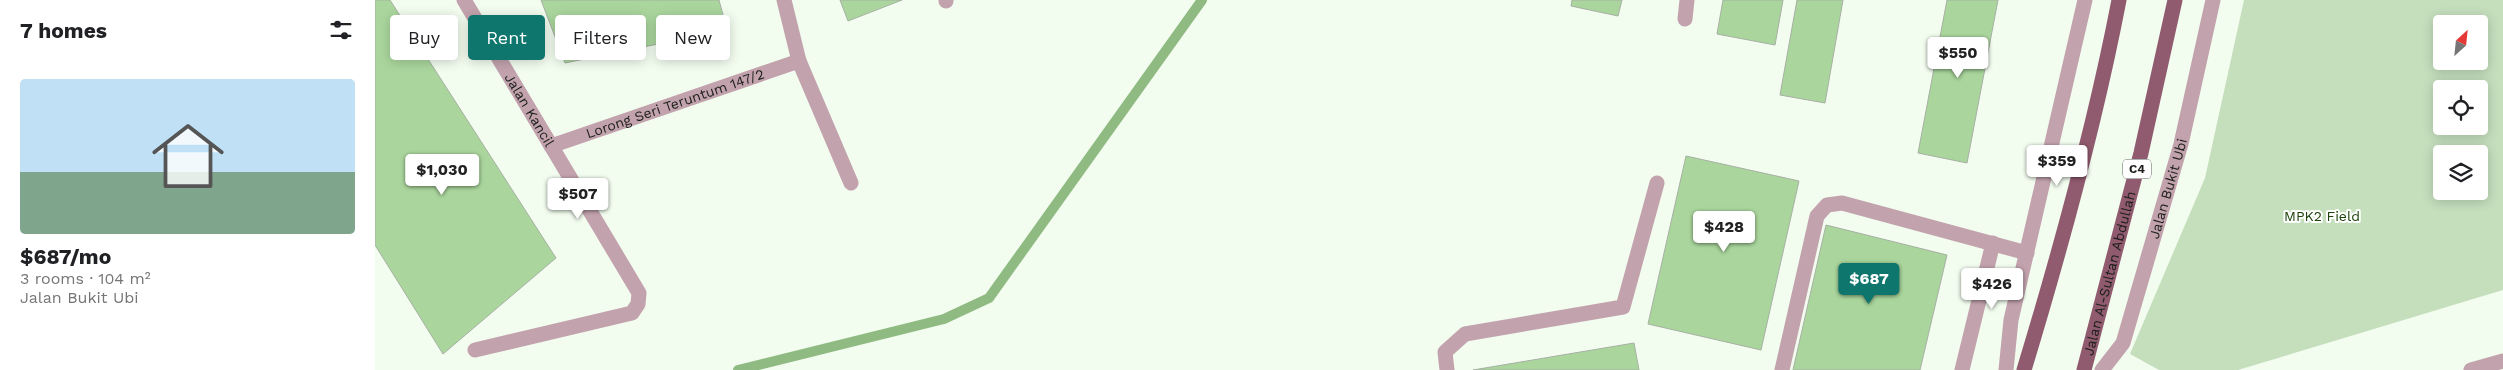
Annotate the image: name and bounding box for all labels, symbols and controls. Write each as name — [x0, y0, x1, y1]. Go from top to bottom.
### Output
chip: Buy — [390, 15, 458, 60]
chip: Rent — [468, 15, 545, 60]
chip: Filters — [555, 15, 646, 60]
chip: New — [656, 15, 730, 60]
north arrow — [2433, 15, 2487, 70]
map controls — [2433, 15, 2488, 200]
icon: filters — [327, 16, 355, 44]
text: 7 homes — [20, 18, 107, 43]
pin: $550 — [1928, 36, 1988, 79]
text: $550 — [1938, 43, 1978, 62]
street label: Lorong Seri Teruntum 147/2 — [584, 66, 766, 141]
street label: Jalan Kancil — [502, 70, 558, 150]
button: locate — [2433, 80, 2488, 135]
icon: home — [143, 111, 233, 201]
street label: Jalan Bukit Ubi — [2146, 137, 2190, 241]
pin: $359 — [2027, 144, 2087, 187]
button: layers — [2433, 145, 2488, 200]
text: $359 — [2038, 151, 2076, 170]
pin: $1,030 — [401, 154, 483, 196]
text: $1,030 — [416, 160, 468, 179]
road number: C4 — [2123, 160, 2151, 178]
pin: $507 — [548, 178, 608, 220]
text: $507 — [558, 184, 598, 203]
street label: Jalan Al-Sultan Abdullah — [2080, 189, 2139, 357]
park label: MPK2 Field — [2284, 208, 2360, 224]
pin: $428 — [1694, 210, 1754, 253]
text: $428 — [1704, 217, 1744, 236]
text: $687/mo — [20, 244, 111, 269]
pin: $687 — [1839, 262, 1899, 305]
pin: $426 — [1962, 268, 2022, 310]
text: 3 rooms · 104 m² — [20, 269, 151, 288]
text: $687 — [1849, 269, 1889, 288]
text: $426 — [1972, 274, 2012, 293]
text: Jalan Bukit Ubi — [20, 288, 138, 307]

